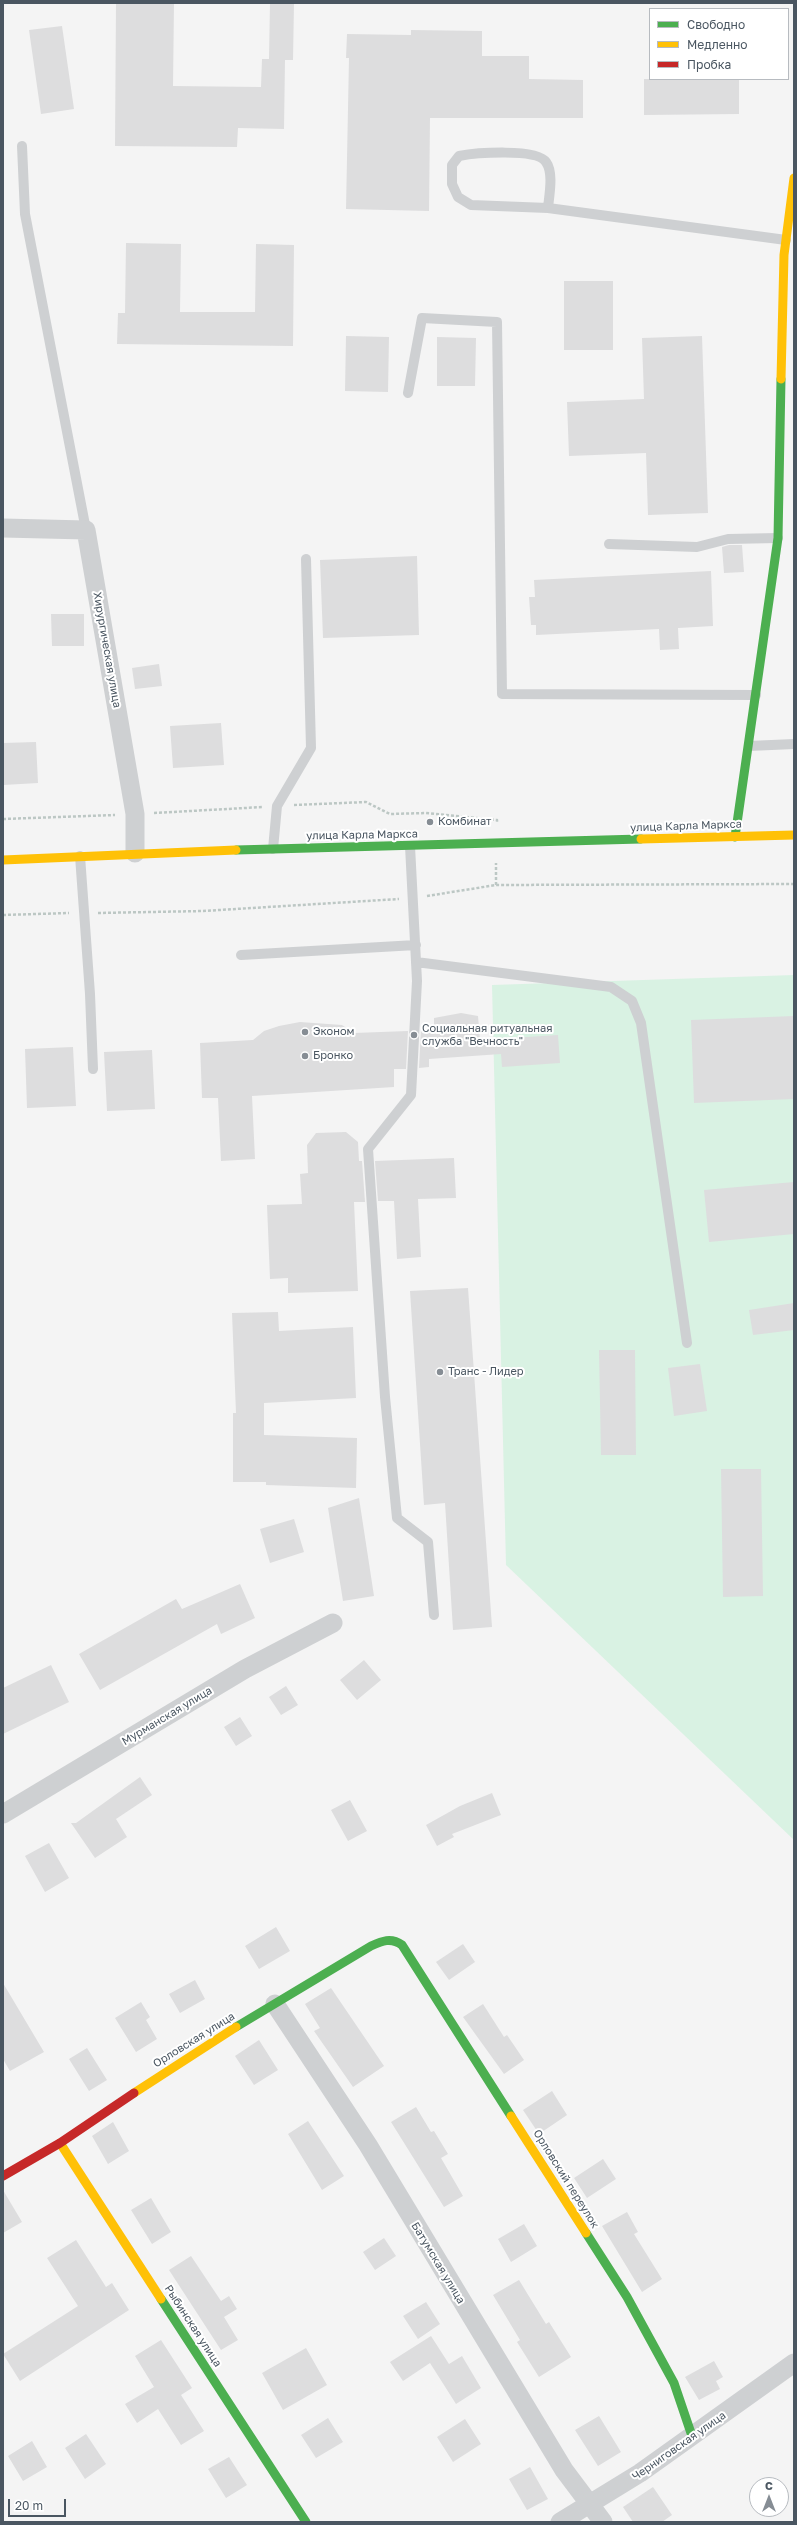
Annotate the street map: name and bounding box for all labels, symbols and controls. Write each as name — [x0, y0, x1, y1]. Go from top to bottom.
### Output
legend — [649, 8, 789, 80]
text: Свободно — [687, 17, 745, 32]
text: Медленно — [687, 37, 747, 52]
text: Пробка — [687, 57, 731, 72]
street label: Хирургическая улица — [90, 591, 124, 709]
place label: Комбинат — [438, 815, 491, 829]
marker: Комбинат — [425, 817, 435, 827]
street label: улица Карла Маркса — [630, 817, 742, 835]
street label: улица Карла Маркса — [306, 827, 418, 843]
place label: Социальная ритуальная служба "Вечность" — [422, 1022, 553, 1048]
place label: Эконом — [313, 1025, 354, 1039]
marker: Эконом — [300, 1027, 310, 1037]
marker: Социальная ритуальная служба "Вечность" — [409, 1030, 419, 1040]
place label: Бронко — [313, 1049, 353, 1063]
marker: Бронко — [300, 1051, 310, 1061]
place label: Транс - Лидер — [448, 1365, 524, 1379]
marker: Транс - Лидер — [435, 1367, 445, 1377]
street label: Мурманская улица — [119, 1684, 215, 1748]
street label: Орловская улица — [151, 2010, 237, 2070]
street label: Орловский переулок — [530, 2127, 602, 2231]
street label: Батумская улица — [408, 2220, 468, 2306]
street label: Рыбинская улица — [162, 2283, 224, 2369]
street label: Черниговская улица — [630, 2409, 728, 2483]
north arrow — [749, 2477, 789, 2517]
text: С — [765, 2479, 773, 2492]
scale bar — [10, 2491, 68, 2517]
text: 20 m — [15, 2498, 43, 2513]

